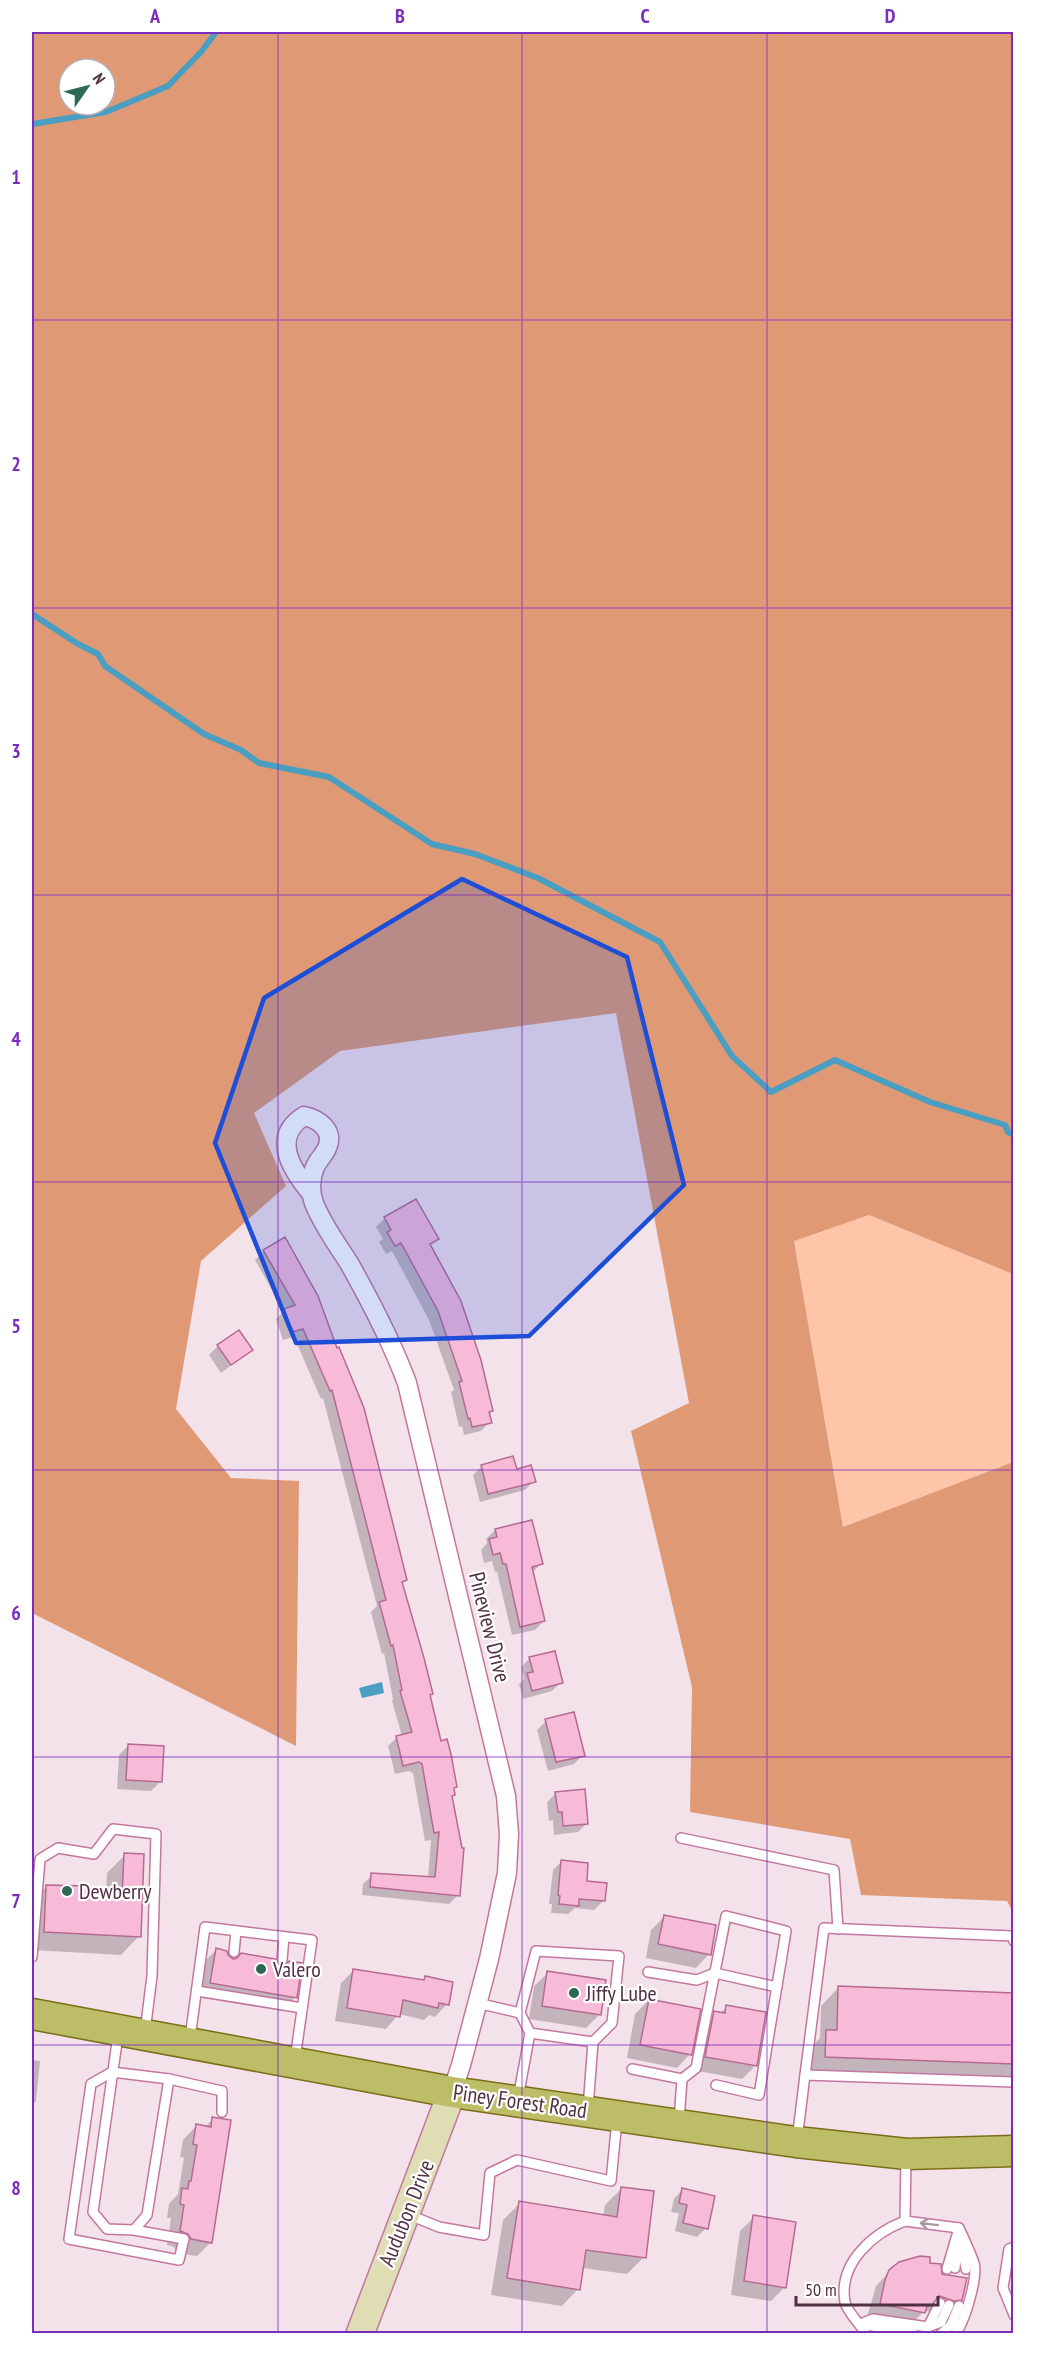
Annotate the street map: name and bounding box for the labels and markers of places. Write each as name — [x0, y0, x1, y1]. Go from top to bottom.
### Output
place label: Dewberry — [79, 1877, 152, 1905]
marker: Dewberry — [60, 1884, 74, 1898]
place label: Valero — [272, 1955, 321, 1983]
marker: Valero — [254, 1962, 268, 1976]
place label: Jiffy Lube — [585, 1979, 657, 2007]
marker: Jiffy Lube — [567, 1986, 581, 2000]

